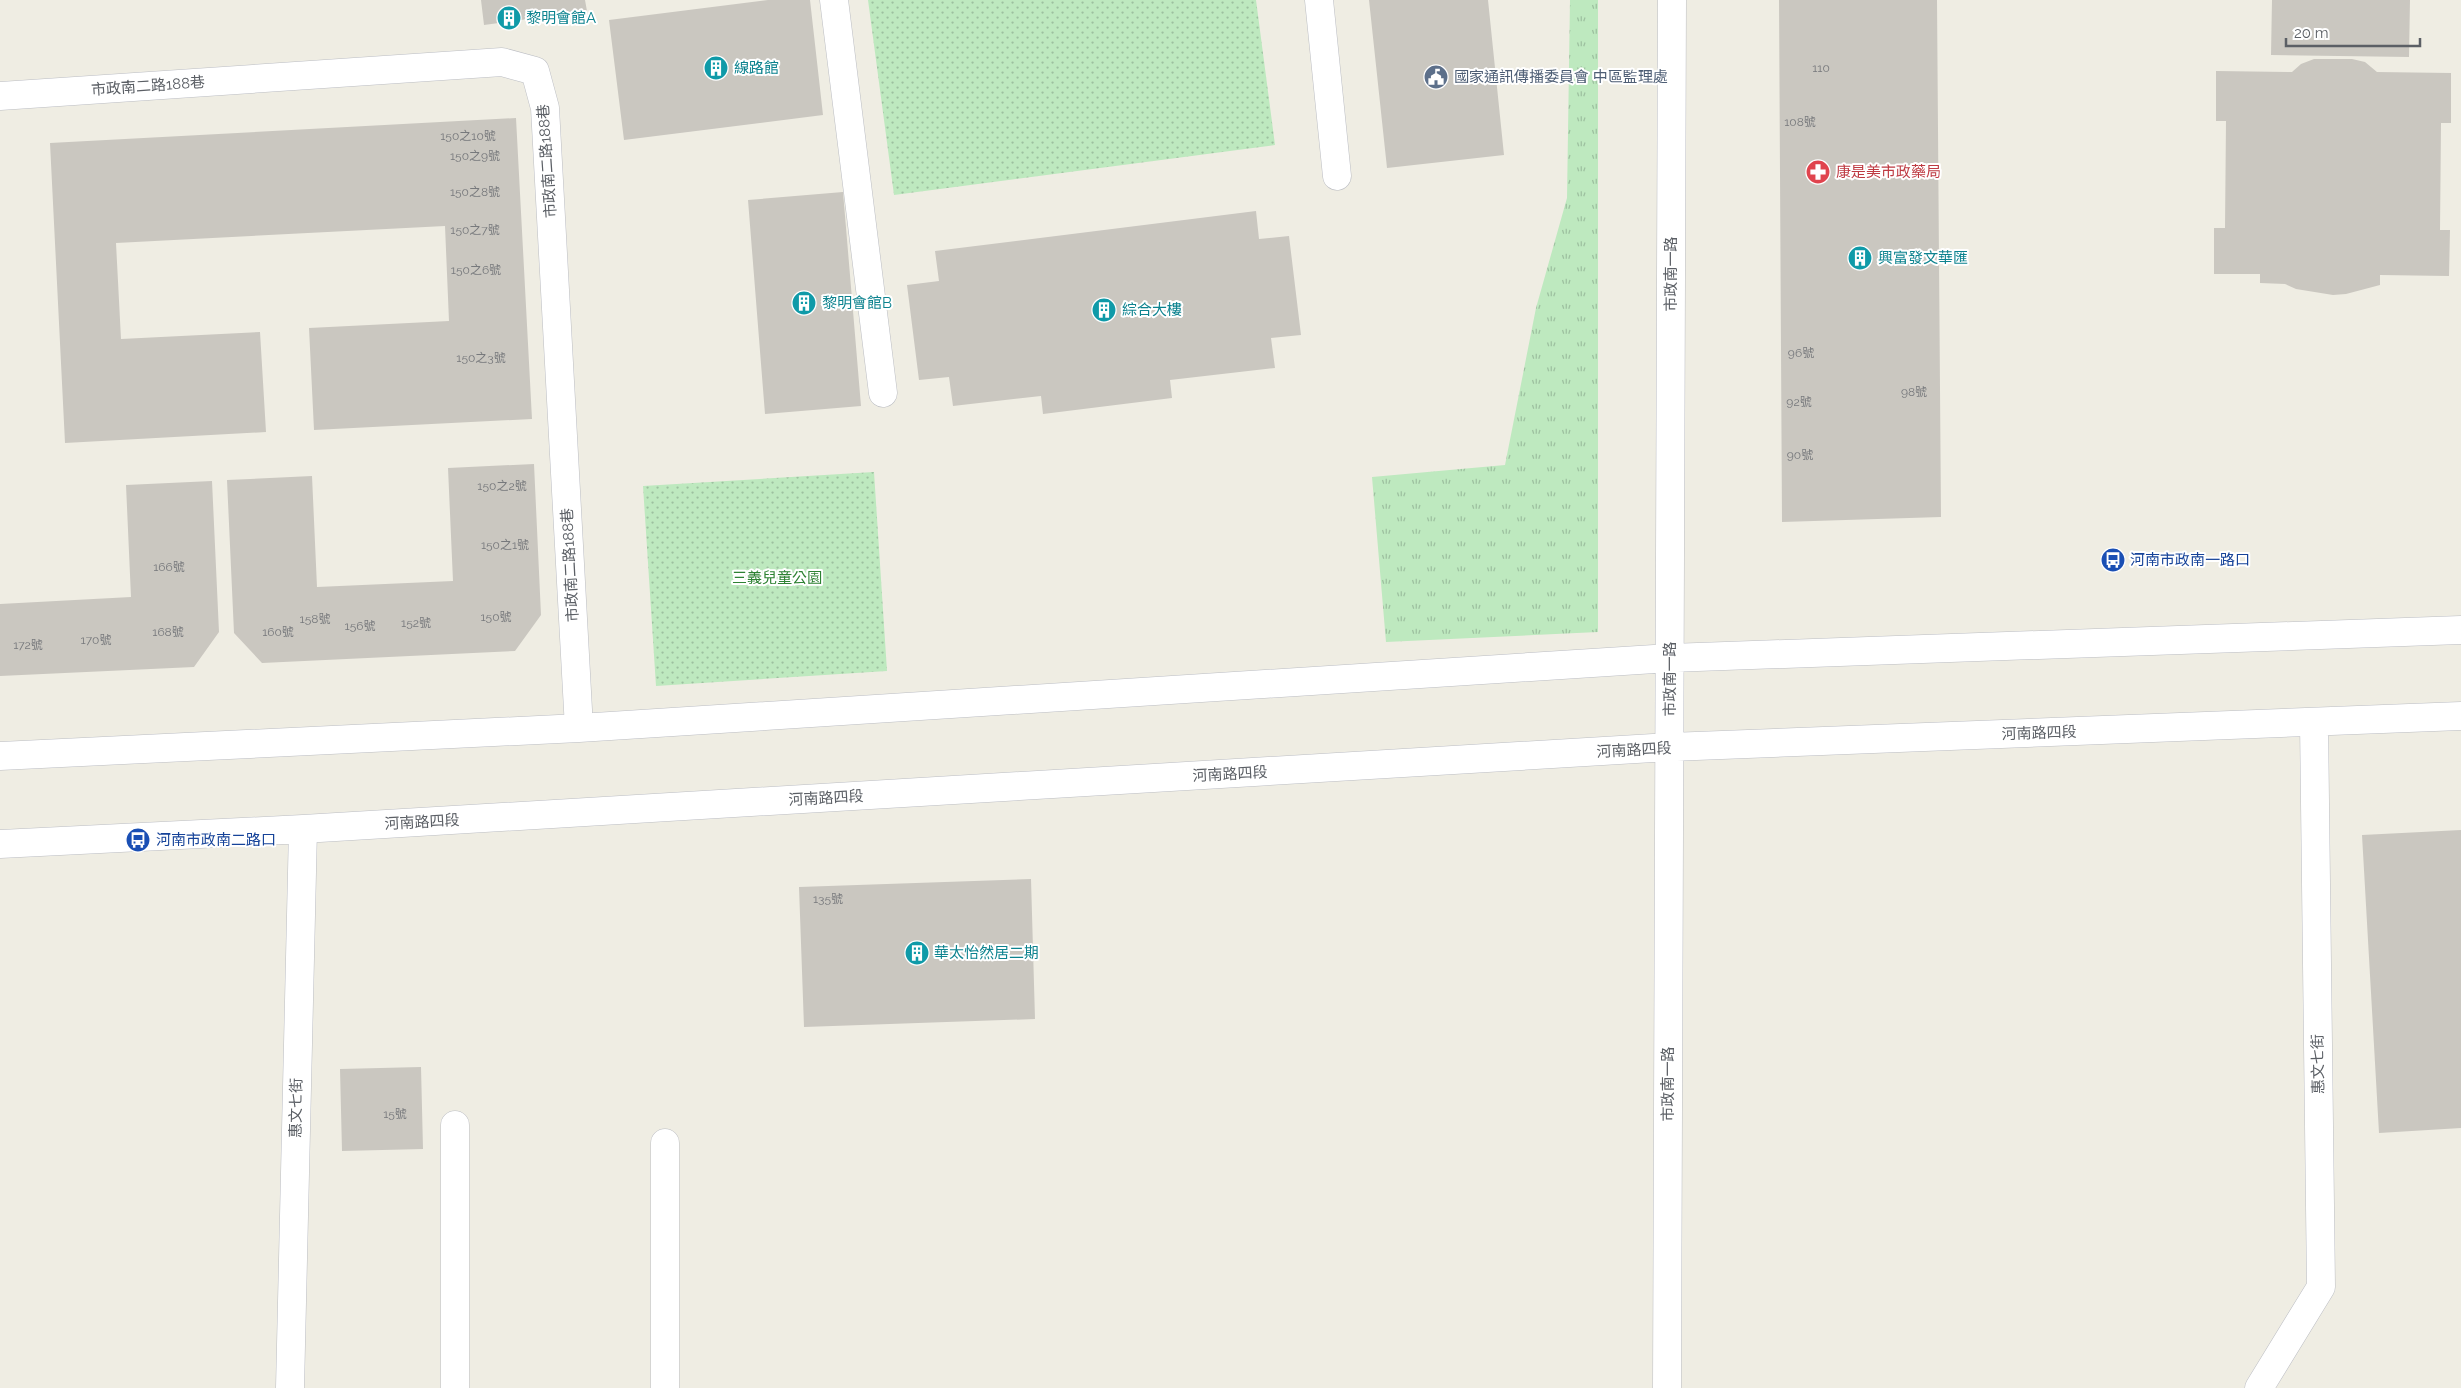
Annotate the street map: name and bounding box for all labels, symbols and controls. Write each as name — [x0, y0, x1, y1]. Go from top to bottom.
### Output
building icon: 黎明會館A — [496, 5, 522, 31]
place label: 黎明會館A — [526, 9, 596, 27]
scale bar — [2286, 15, 2420, 47]
text: 20 m — [2294, 24, 2329, 42]
building icon: 線路館 — [703, 55, 729, 81]
place label: 線路館 — [734, 59, 779, 77]
house number: 110 — [1812, 61, 1830, 75]
public building icon: 國家通訊傳播委員會 中區監理處 — [1423, 64, 1449, 90]
place label: 國家通訊傳播委員會 中區監理處 — [1454, 68, 1668, 86]
street label: 市政南二路188巷 — [90, 73, 206, 99]
street label: 市政南二路188巷 — [534, 103, 560, 219]
house number: 108號 — [1784, 115, 1816, 129]
house number: 150之10號 — [440, 129, 496, 143]
house number: 150之9號 — [450, 149, 500, 163]
pharmacy icon: 康是美市政藥局 — [1805, 159, 1831, 185]
place label: 康是美市政藥局 — [1836, 163, 1941, 181]
house number: 150之8號 — [450, 185, 500, 199]
house number: 150之7號 — [450, 223, 500, 237]
street label: 市政南一路 — [1662, 236, 1680, 312]
building icon: 興富發文華匯 — [1847, 245, 1873, 271]
place label: 興富發文華匯 — [1878, 249, 1968, 267]
house number: 150之6號 — [451, 263, 501, 277]
building icon: 黎明會館B — [791, 290, 817, 316]
place label: 黎明會館B — [822, 294, 892, 312]
building icon: 綜合大樓 — [1091, 297, 1117, 323]
place label: 綜合大樓 — [1122, 301, 1182, 319]
house number: 96號 — [1788, 346, 1814, 360]
house number: 150之3號 — [456, 351, 506, 365]
house number: 98號 — [1901, 385, 1927, 399]
house number: 92號 — [1786, 395, 1812, 409]
house number: 90號 — [1787, 448, 1813, 462]
house number: 150之2號 — [477, 479, 527, 493]
street label: 市政南二路188巷 — [558, 507, 582, 623]
house number: 150之1號 — [481, 538, 529, 552]
bus stop icon: 河南市政南一路口 — [2100, 547, 2126, 573]
place label: 河南市政南一路口 — [2130, 551, 2250, 569]
house number: 166號 — [153, 560, 185, 574]
park label: 三義兒童公園 — [732, 569, 822, 587]
house number: 150號 — [480, 610, 512, 624]
house number: 158號 — [300, 612, 330, 626]
house number: 152號 — [401, 616, 431, 630]
house number: 156號 — [345, 619, 375, 633]
house number: 168號 — [152, 625, 184, 639]
house number: 160號 — [262, 625, 294, 639]
house number: 170號 — [81, 633, 111, 647]
house number: 172號 — [13, 638, 43, 652]
street label: 市政南一路 — [1661, 641, 1679, 717]
street label: 河南路四段 — [2001, 723, 2077, 743]
street label: 河南路四段 — [1596, 739, 1672, 761]
street label: 河南路四段 — [1192, 763, 1268, 785]
street label: 河南路四段 — [788, 787, 864, 809]
street label: 河南路四段 — [384, 811, 460, 833]
bus stop icon: 河南市政南二路口 — [125, 827, 151, 853]
place label: 河南市政南二路口 — [156, 831, 276, 849]
house number: 135號 — [813, 892, 843, 906]
building icon: 華太怡然居二期 — [904, 940, 930, 966]
place label: 華太怡然居二期 — [934, 944, 1039, 962]
street label: 惠文七街 — [2308, 1034, 2328, 1094]
street label: 市政南一路 — [1659, 1046, 1677, 1122]
street label: 惠文七街 — [286, 1078, 306, 1138]
house number: 15號 — [383, 1107, 407, 1121]

